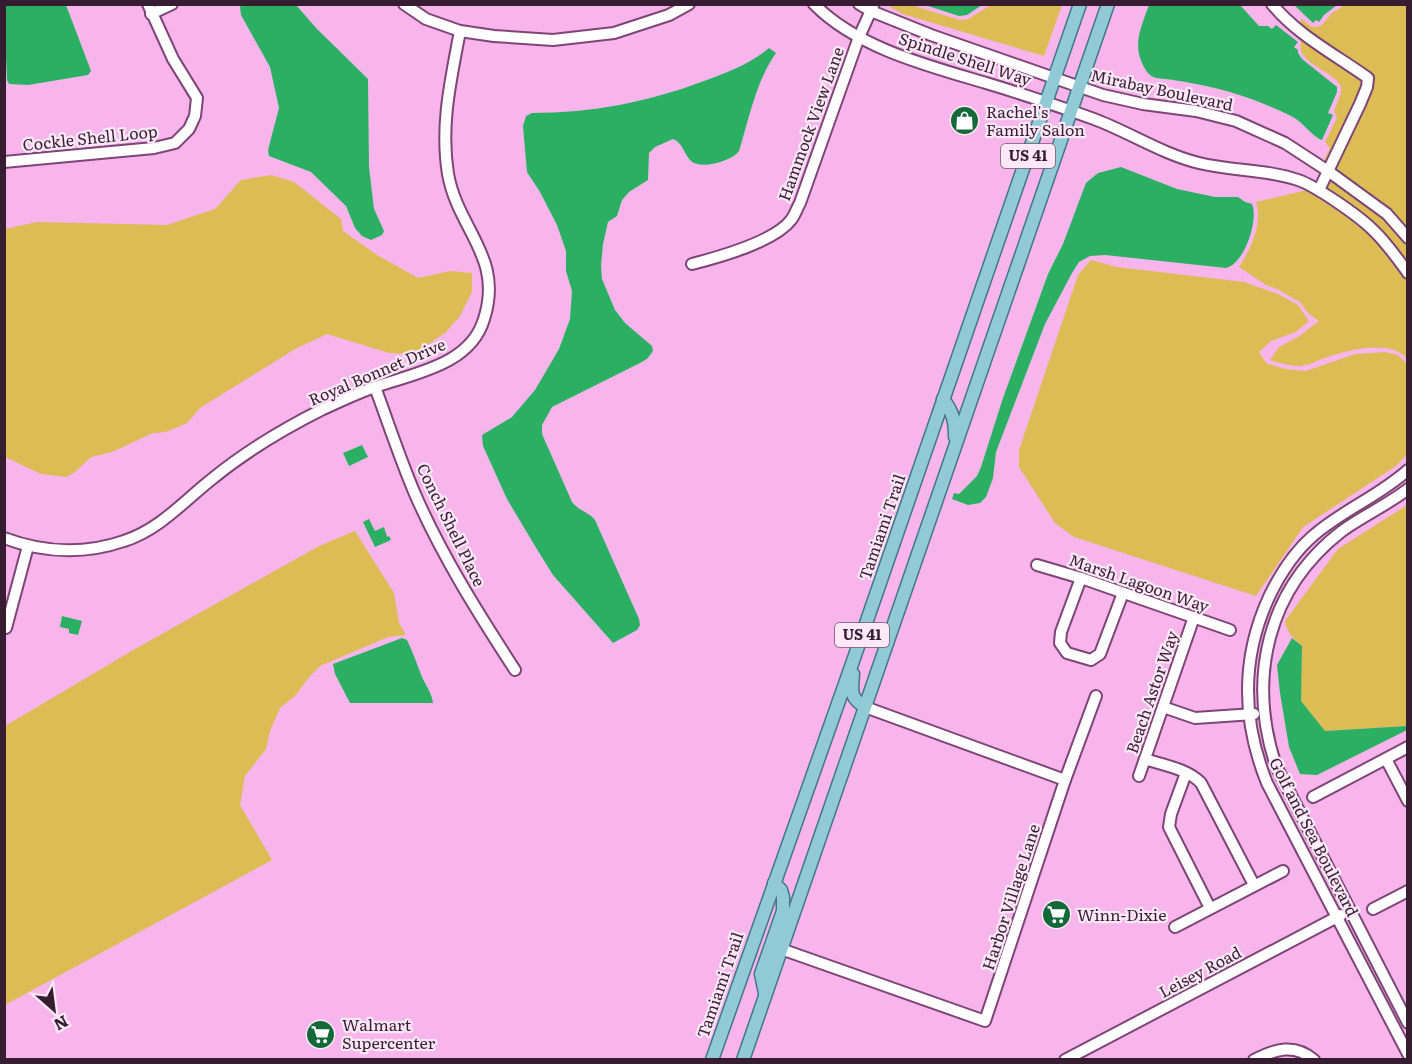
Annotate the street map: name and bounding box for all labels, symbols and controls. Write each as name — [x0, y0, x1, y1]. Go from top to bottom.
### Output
street label: Spindle Shell Way — [896, 25, 1035, 91]
street label: Hammock View Lane — [771, 43, 849, 204]
street label: Mirabay Boulevard — [1089, 62, 1236, 116]
place label: Rachel's Family Salon — [986, 99, 1085, 141]
shop icon: Rachel's Family Salon — [949, 105, 981, 137]
street label: Cockle Shell Loop — [21, 118, 159, 156]
road number: US 41 — [1001, 144, 1055, 168]
street label: Royal Bonnet Drive — [304, 331, 449, 411]
street label: Conch Shell Place — [412, 459, 492, 590]
street label: Tamiami Trail — [852, 470, 910, 583]
street label: Marsh Lagoon Way — [1066, 547, 1213, 618]
road number: US 41 — [835, 623, 889, 647]
street label: Beach Astor Way — [1119, 626, 1184, 756]
street label: Golf and Sea Boulevard — [1264, 753, 1366, 920]
street label: Harbor Village Lane — [975, 820, 1045, 973]
supermarket icon: Winn-Dixie — [1040, 899, 1072, 931]
place label: Winn-Dixie — [1077, 902, 1166, 926]
street label: Tamiami Trail — [690, 928, 748, 1041]
street label: Leisey Road — [1154, 939, 1245, 1003]
north arrow — [24, 980, 84, 1040]
text: N — [50, 1010, 73, 1038]
place label: Walmart Supercenter — [342, 1012, 436, 1054]
supermarket icon: Walmart Supercenter — [305, 1018, 337, 1050]

